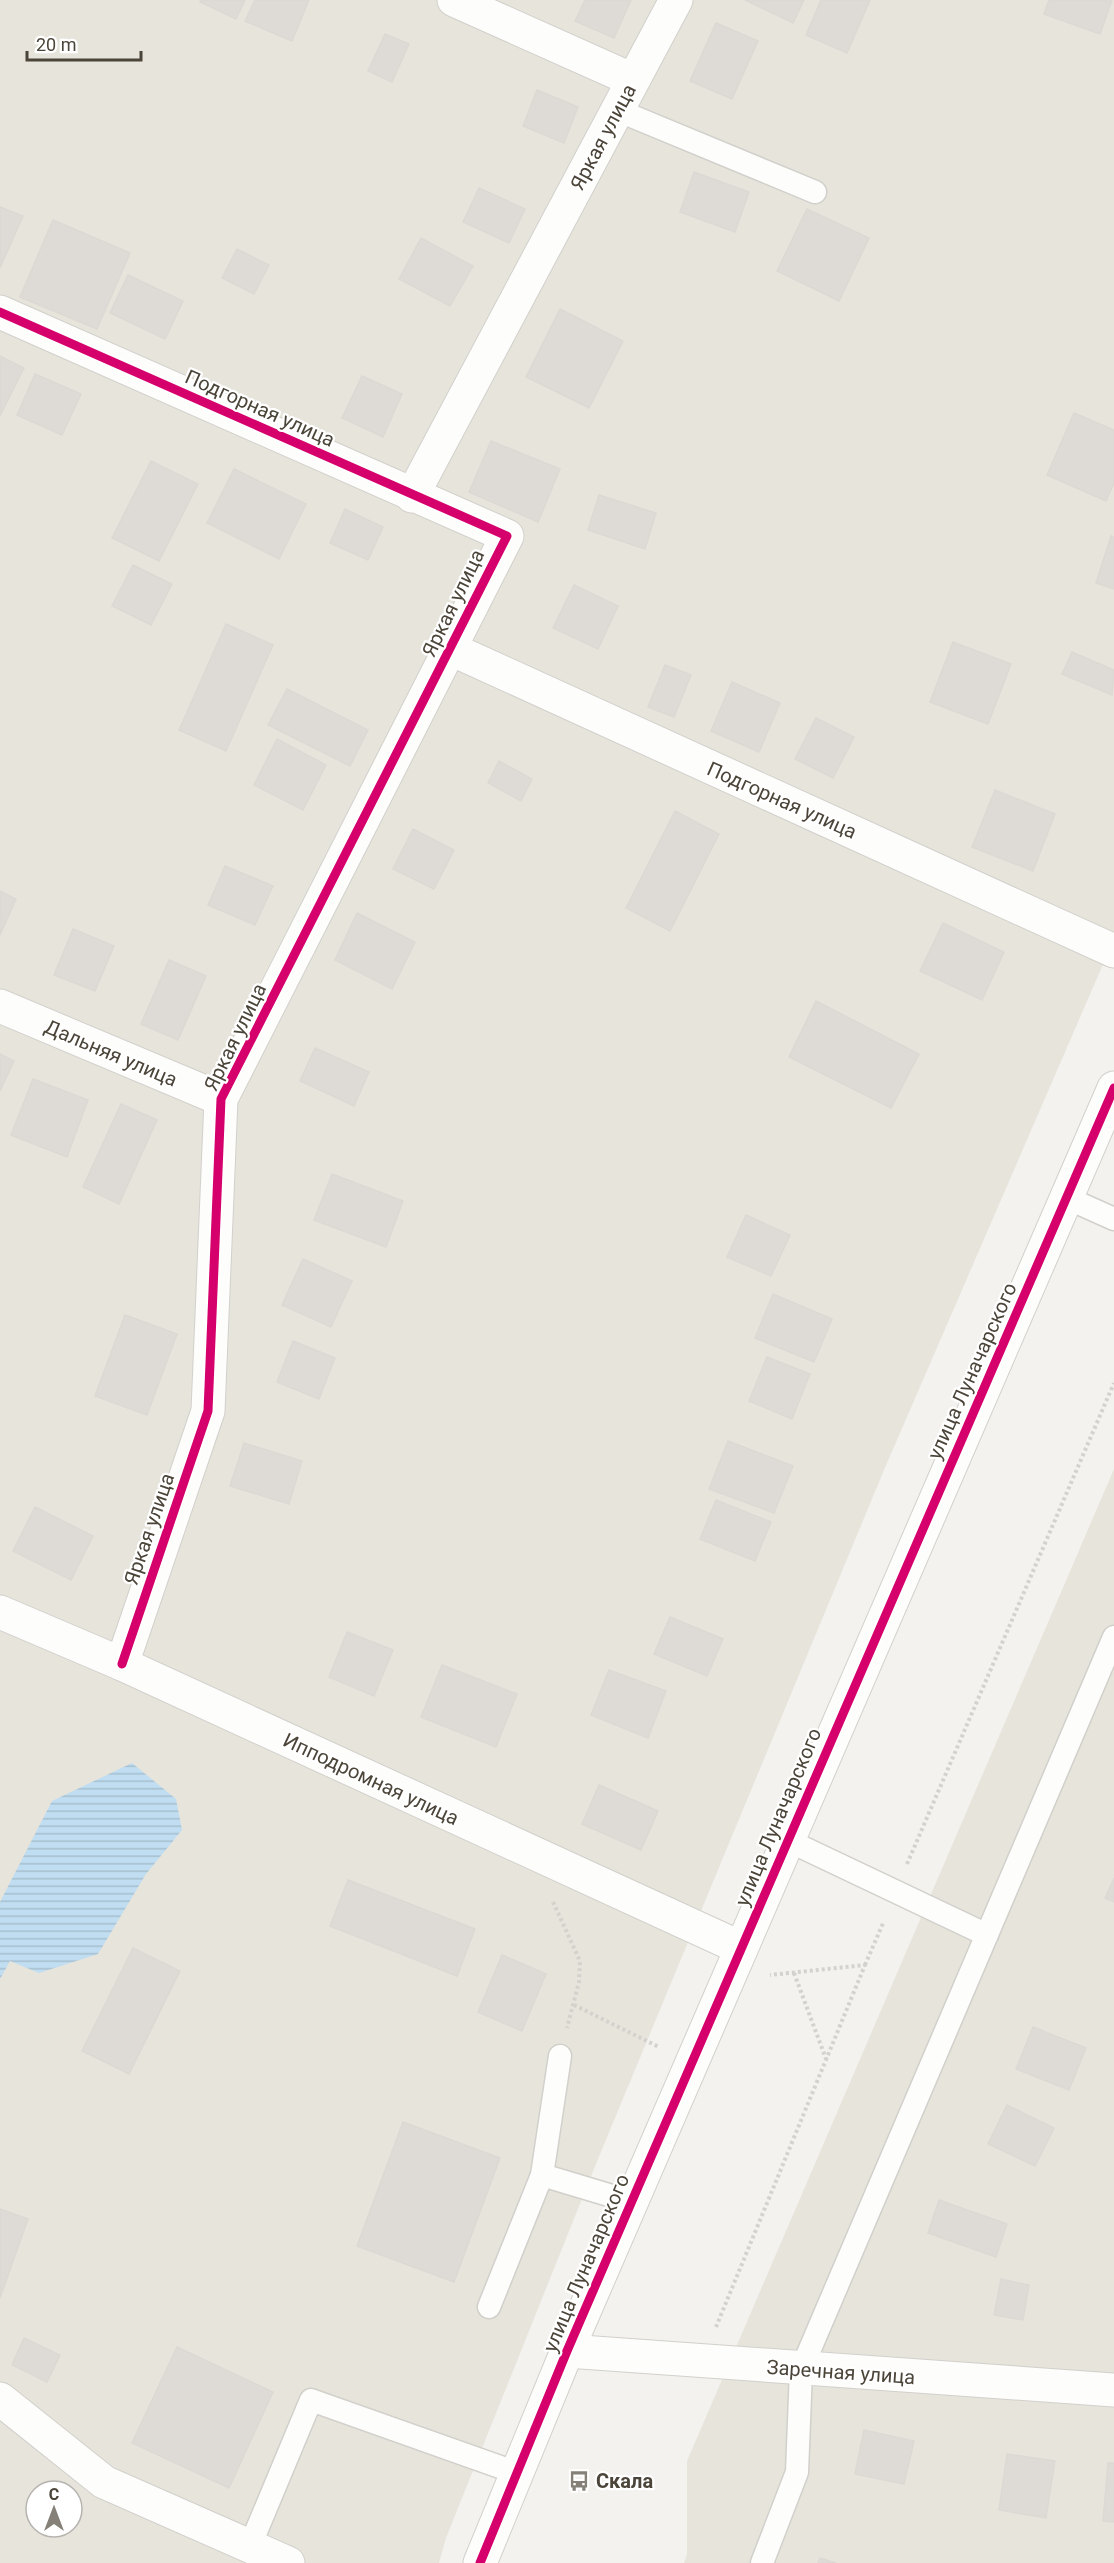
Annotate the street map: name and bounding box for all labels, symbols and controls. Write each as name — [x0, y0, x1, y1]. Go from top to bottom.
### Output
scale bar — [27, 24, 141, 62]
text: 20 m — [36, 34, 76, 55]
street label: Яркая улица — [565, 80, 641, 194]
street label: Подгорная улица — [182, 364, 338, 452]
street label: Яркая улица — [417, 545, 489, 661]
street label: Подгорная улица — [704, 756, 860, 844]
street label: Яркая улица — [199, 979, 271, 1095]
street label: Дальняя улица — [41, 1014, 181, 1092]
street label: улица Луначарского — [922, 1279, 1022, 1463]
street label: Яркая улица — [119, 1470, 179, 1588]
street label: улица Луначарского — [730, 1724, 826, 1910]
street label: Ипподромная улица — [279, 1728, 463, 1830]
street label: улица Луначарского — [538, 2170, 634, 2356]
street label: Заречная улица — [766, 2355, 916, 2389]
bus stop icon: Скала — [567, 2469, 591, 2493]
place label: Скала — [596, 2469, 653, 2493]
north arrow — [24, 2479, 84, 2539]
text: С — [49, 2485, 59, 2504]

